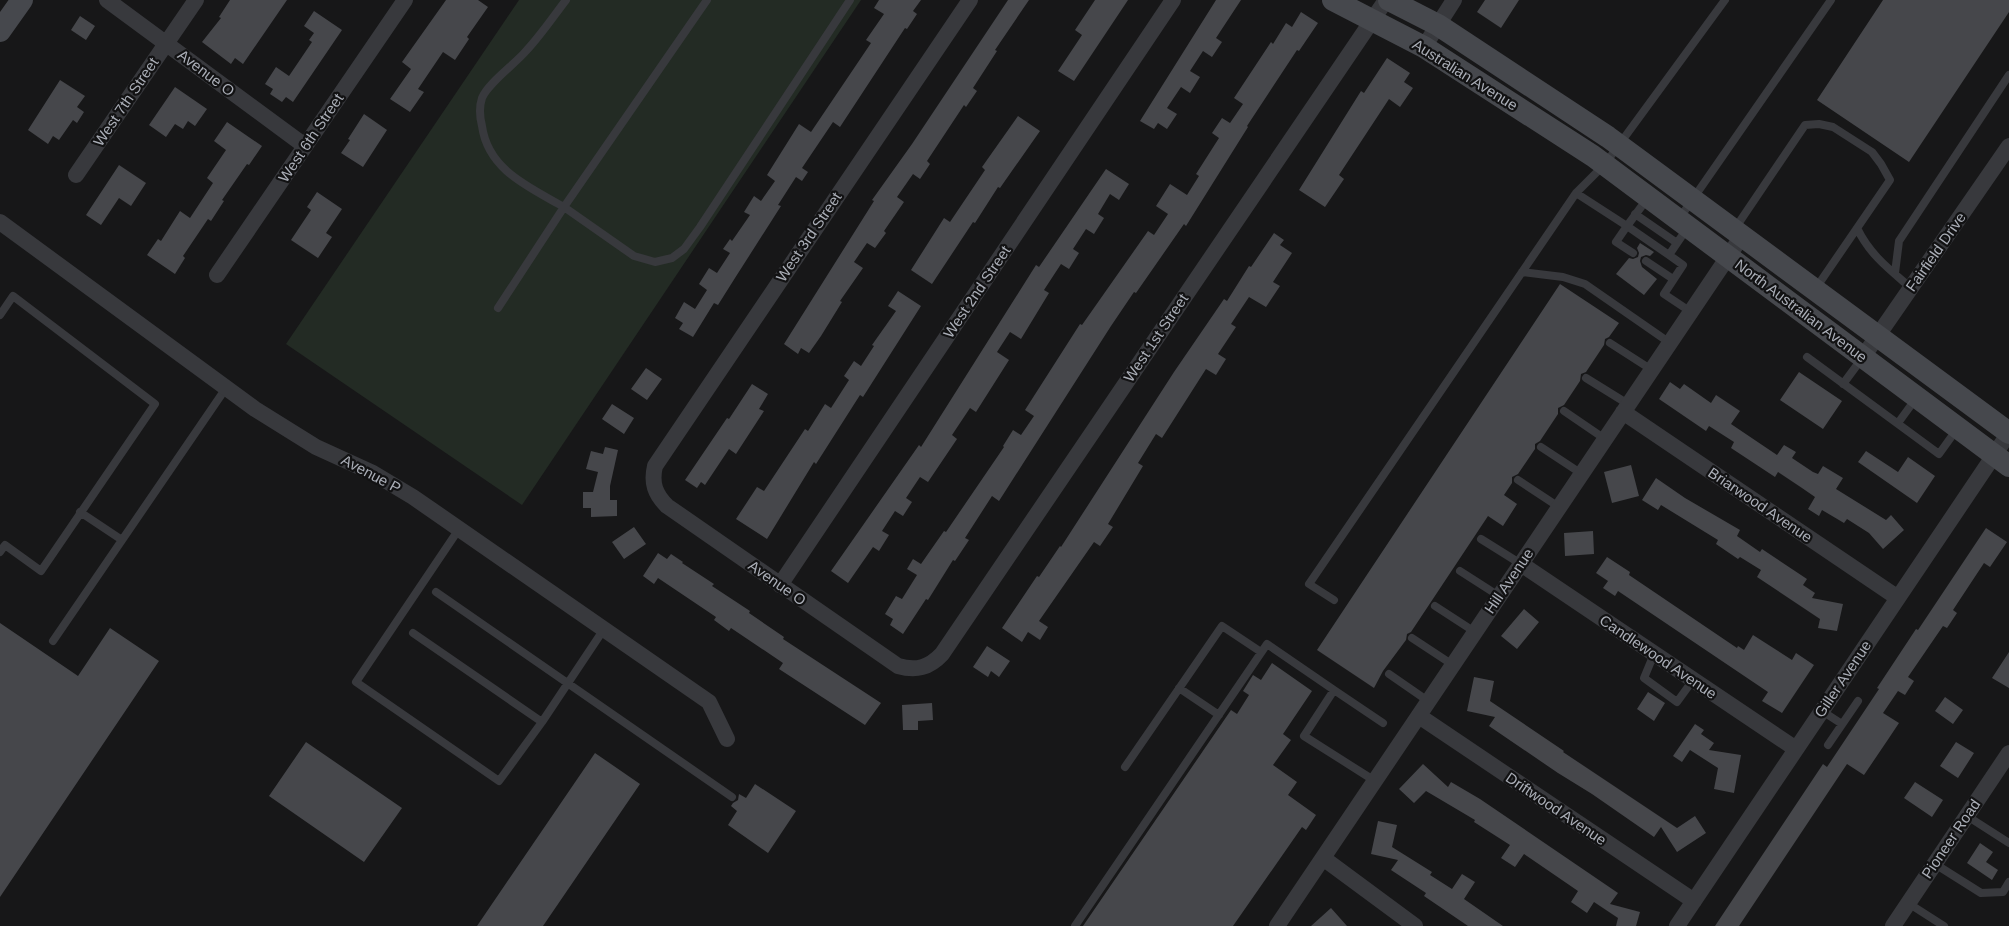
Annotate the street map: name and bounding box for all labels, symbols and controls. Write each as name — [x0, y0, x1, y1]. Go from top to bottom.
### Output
street label: Australian Avenue — [1410, 35, 1521, 114]
street label: Avenue O — [175, 46, 238, 99]
street label: West 7th Street — [90, 54, 162, 149]
street label: West 6th Street — [275, 90, 347, 185]
street label: West 3rd Street — [772, 188, 845, 285]
street label: Fairfield Drive — [1902, 209, 1969, 294]
street label: West 2nd Street — [940, 242, 1014, 341]
street label: North Australian Avenue — [1732, 255, 1871, 366]
street label: West 1st Street — [1120, 290, 1192, 385]
street label: Avenue P — [339, 451, 404, 496]
street label: Briarwood Avenue — [1705, 464, 1815, 546]
street label: Hill Avenue — [1481, 545, 1537, 616]
street label: Avenue O — [745, 557, 809, 609]
street label: Candlewood Avenue — [1597, 611, 1720, 702]
street label: Giller Avenue — [1811, 637, 1875, 720]
street label: Driftwood Avenue — [1503, 769, 1610, 848]
street label: Pioneer Road — [1918, 796, 1983, 881]

